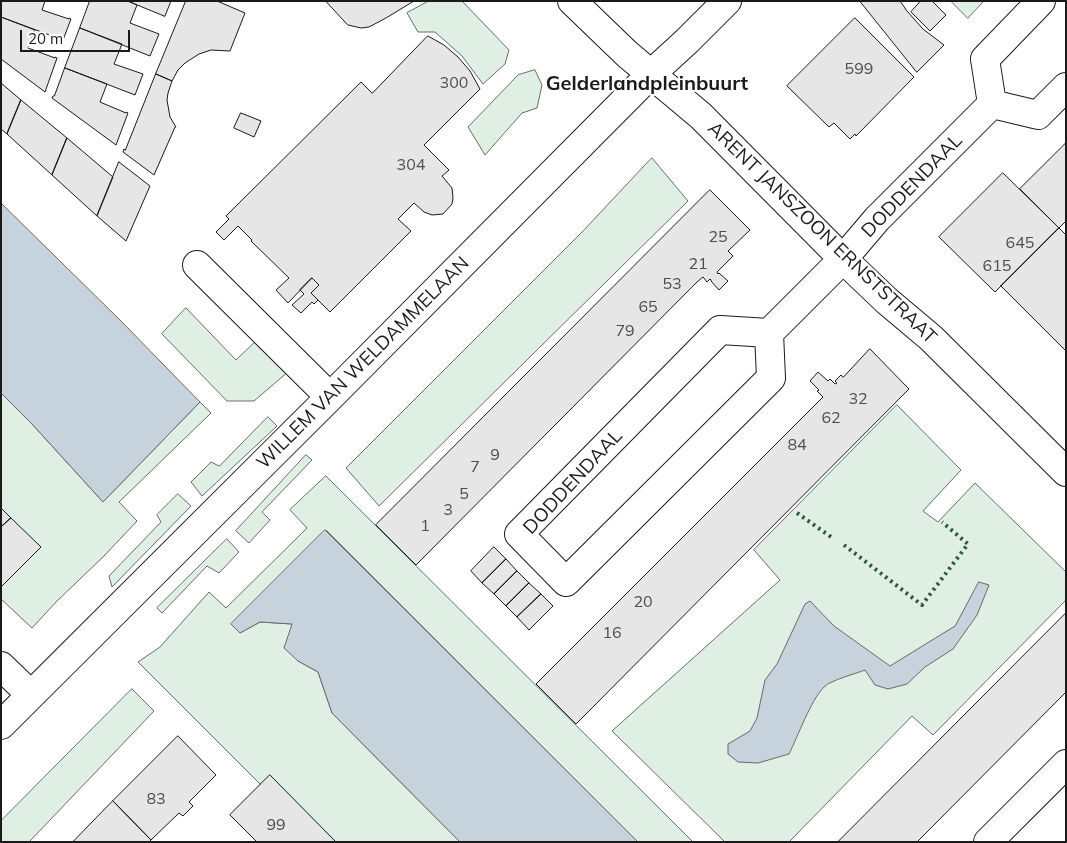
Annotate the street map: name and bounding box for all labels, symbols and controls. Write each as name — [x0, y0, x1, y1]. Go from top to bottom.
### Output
scale bar — [22, 20, 132, 52]
text: 20 m — [28, 29, 63, 48]
house number: 599 — [845, 59, 873, 79]
district label: Gelderlandpleinbuurt — [546, 72, 748, 96]
house number: 300 — [440, 73, 468, 93]
street label: ARENT JANSZOON ERNSTSTRAAT — [703, 117, 941, 349]
street label: DODDENDAAL — [857, 130, 967, 242]
house number: 304 — [397, 155, 425, 175]
house number: 25 — [708, 227, 728, 247]
house number: 645 — [1006, 233, 1034, 253]
street label: WILLEM VAN WELDAMMELAAN — [252, 252, 474, 474]
house number: 21 — [688, 254, 708, 274]
house number: 615 — [983, 256, 1011, 276]
house number: 53 — [662, 274, 682, 294]
house number: 65 — [638, 297, 658, 317]
house number: 79 — [615, 321, 635, 341]
house number: 32 — [848, 389, 868, 409]
house number: 62 — [821, 408, 841, 428]
street label: DODDENDAAL — [519, 425, 627, 539]
house number: 84 — [787, 435, 807, 455]
house number: 9 — [490, 445, 500, 465]
house number: 7 — [470, 457, 480, 477]
house number: 5 — [459, 484, 469, 504]
house number: 3 — [443, 500, 453, 520]
house number: 1 — [420, 516, 430, 536]
house number: 20 — [633, 592, 653, 612]
house number: 16 — [602, 623, 622, 643]
house number: 83 — [146, 789, 166, 809]
house number: 99 — [266, 815, 286, 835]

